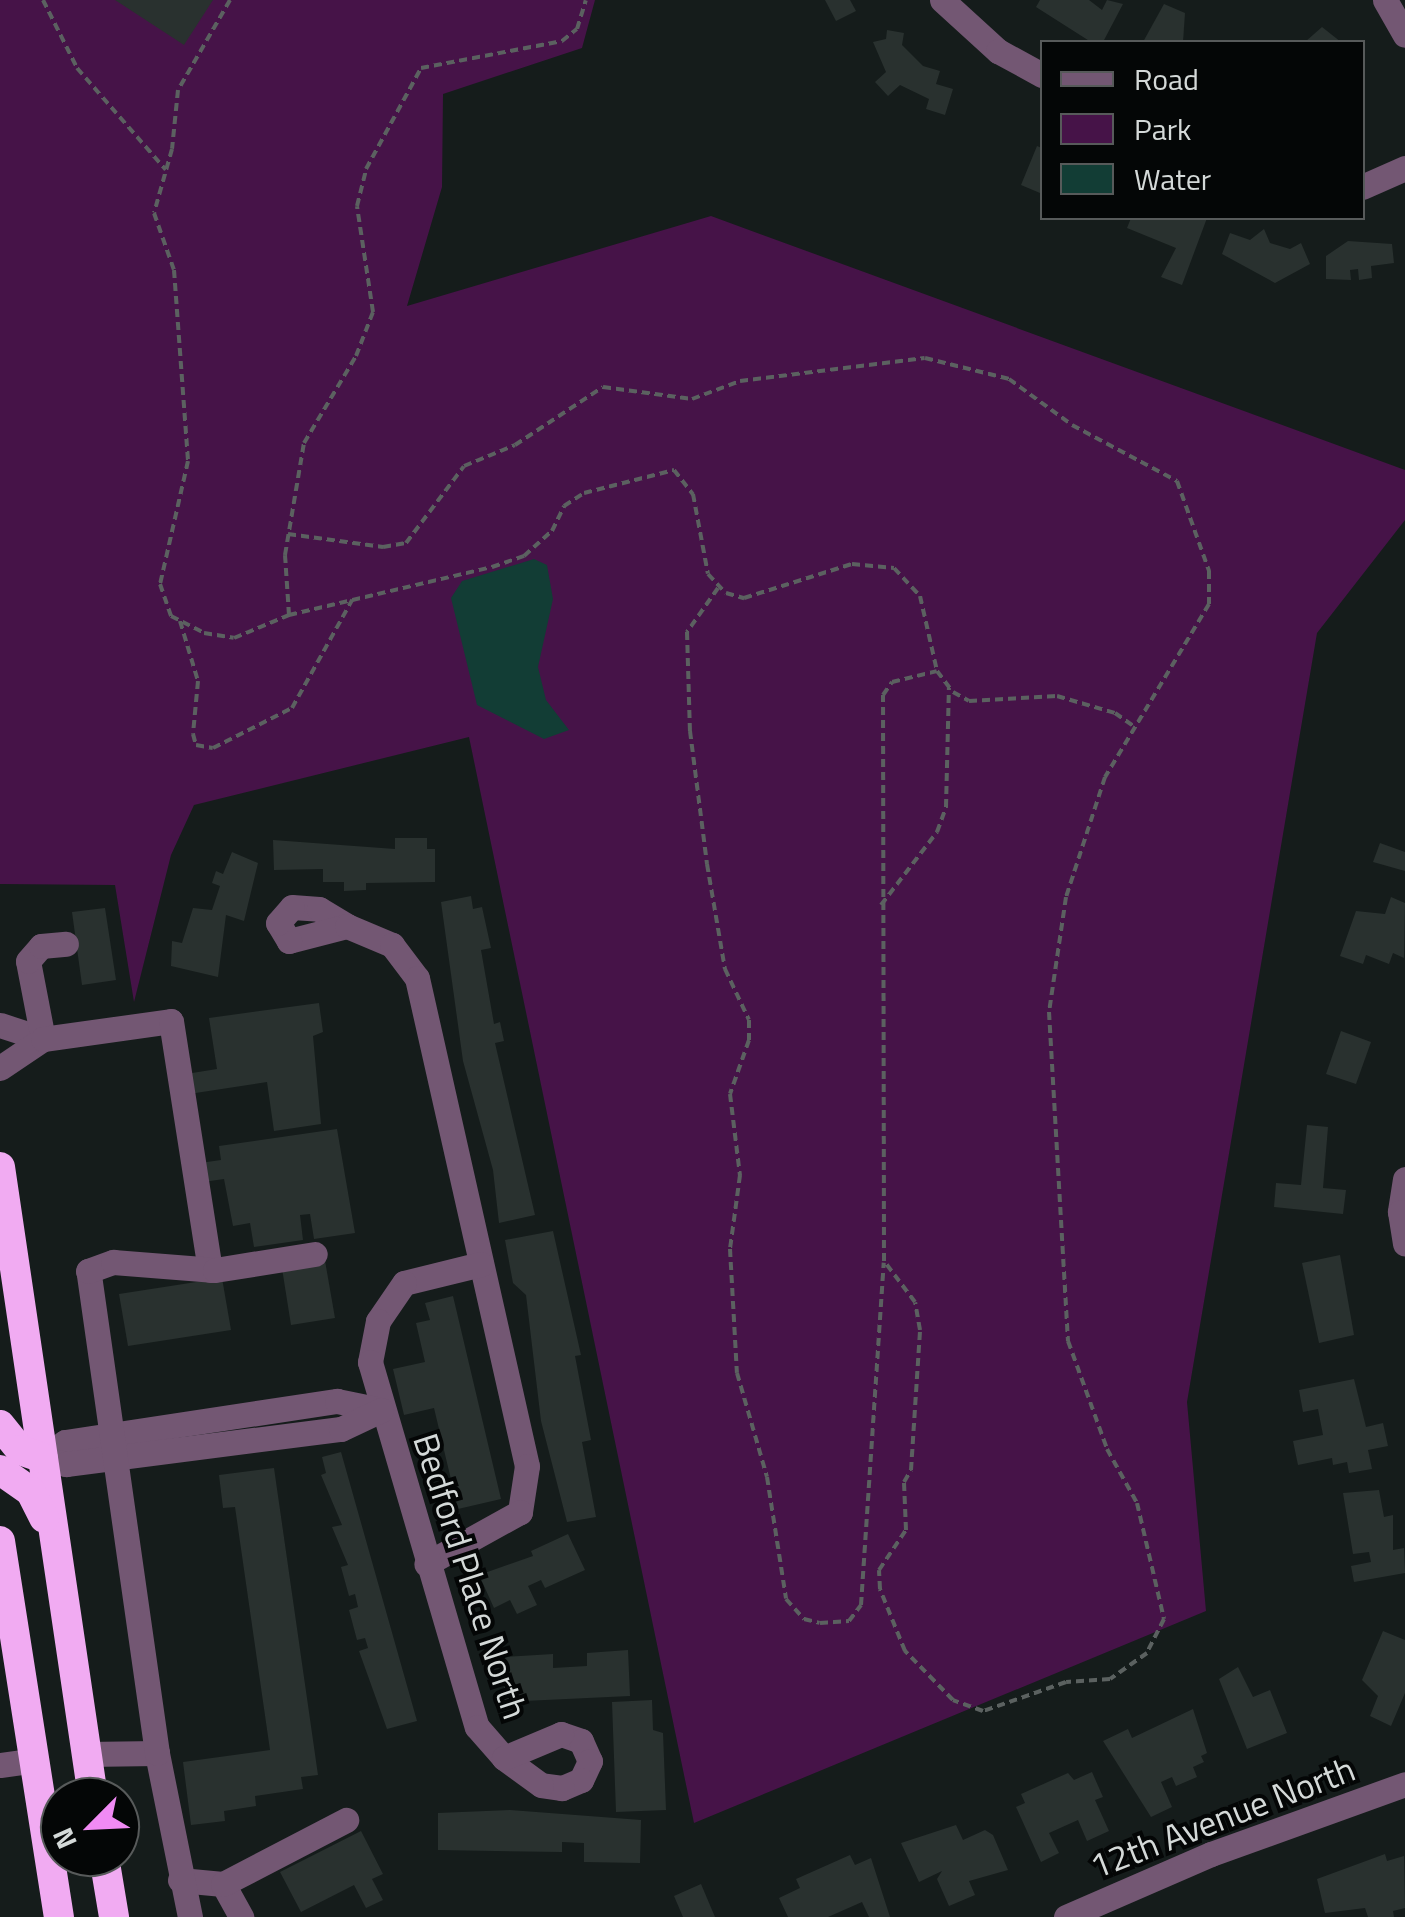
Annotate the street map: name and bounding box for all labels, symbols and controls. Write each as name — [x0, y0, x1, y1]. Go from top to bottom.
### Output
legend — [1040, 40, 1365, 220]
text: Road — [1134, 56, 1199, 102]
text: Park — [1134, 106, 1191, 152]
text: Water — [1134, 156, 1211, 202]
street label: Bedford Place North — [405, 1428, 537, 1724]
street label: 12th Avenue North — [1084, 1747, 1360, 1887]
north arrow — [40, 1777, 140, 1877]
text: N — [40, 1821, 88, 1856]

